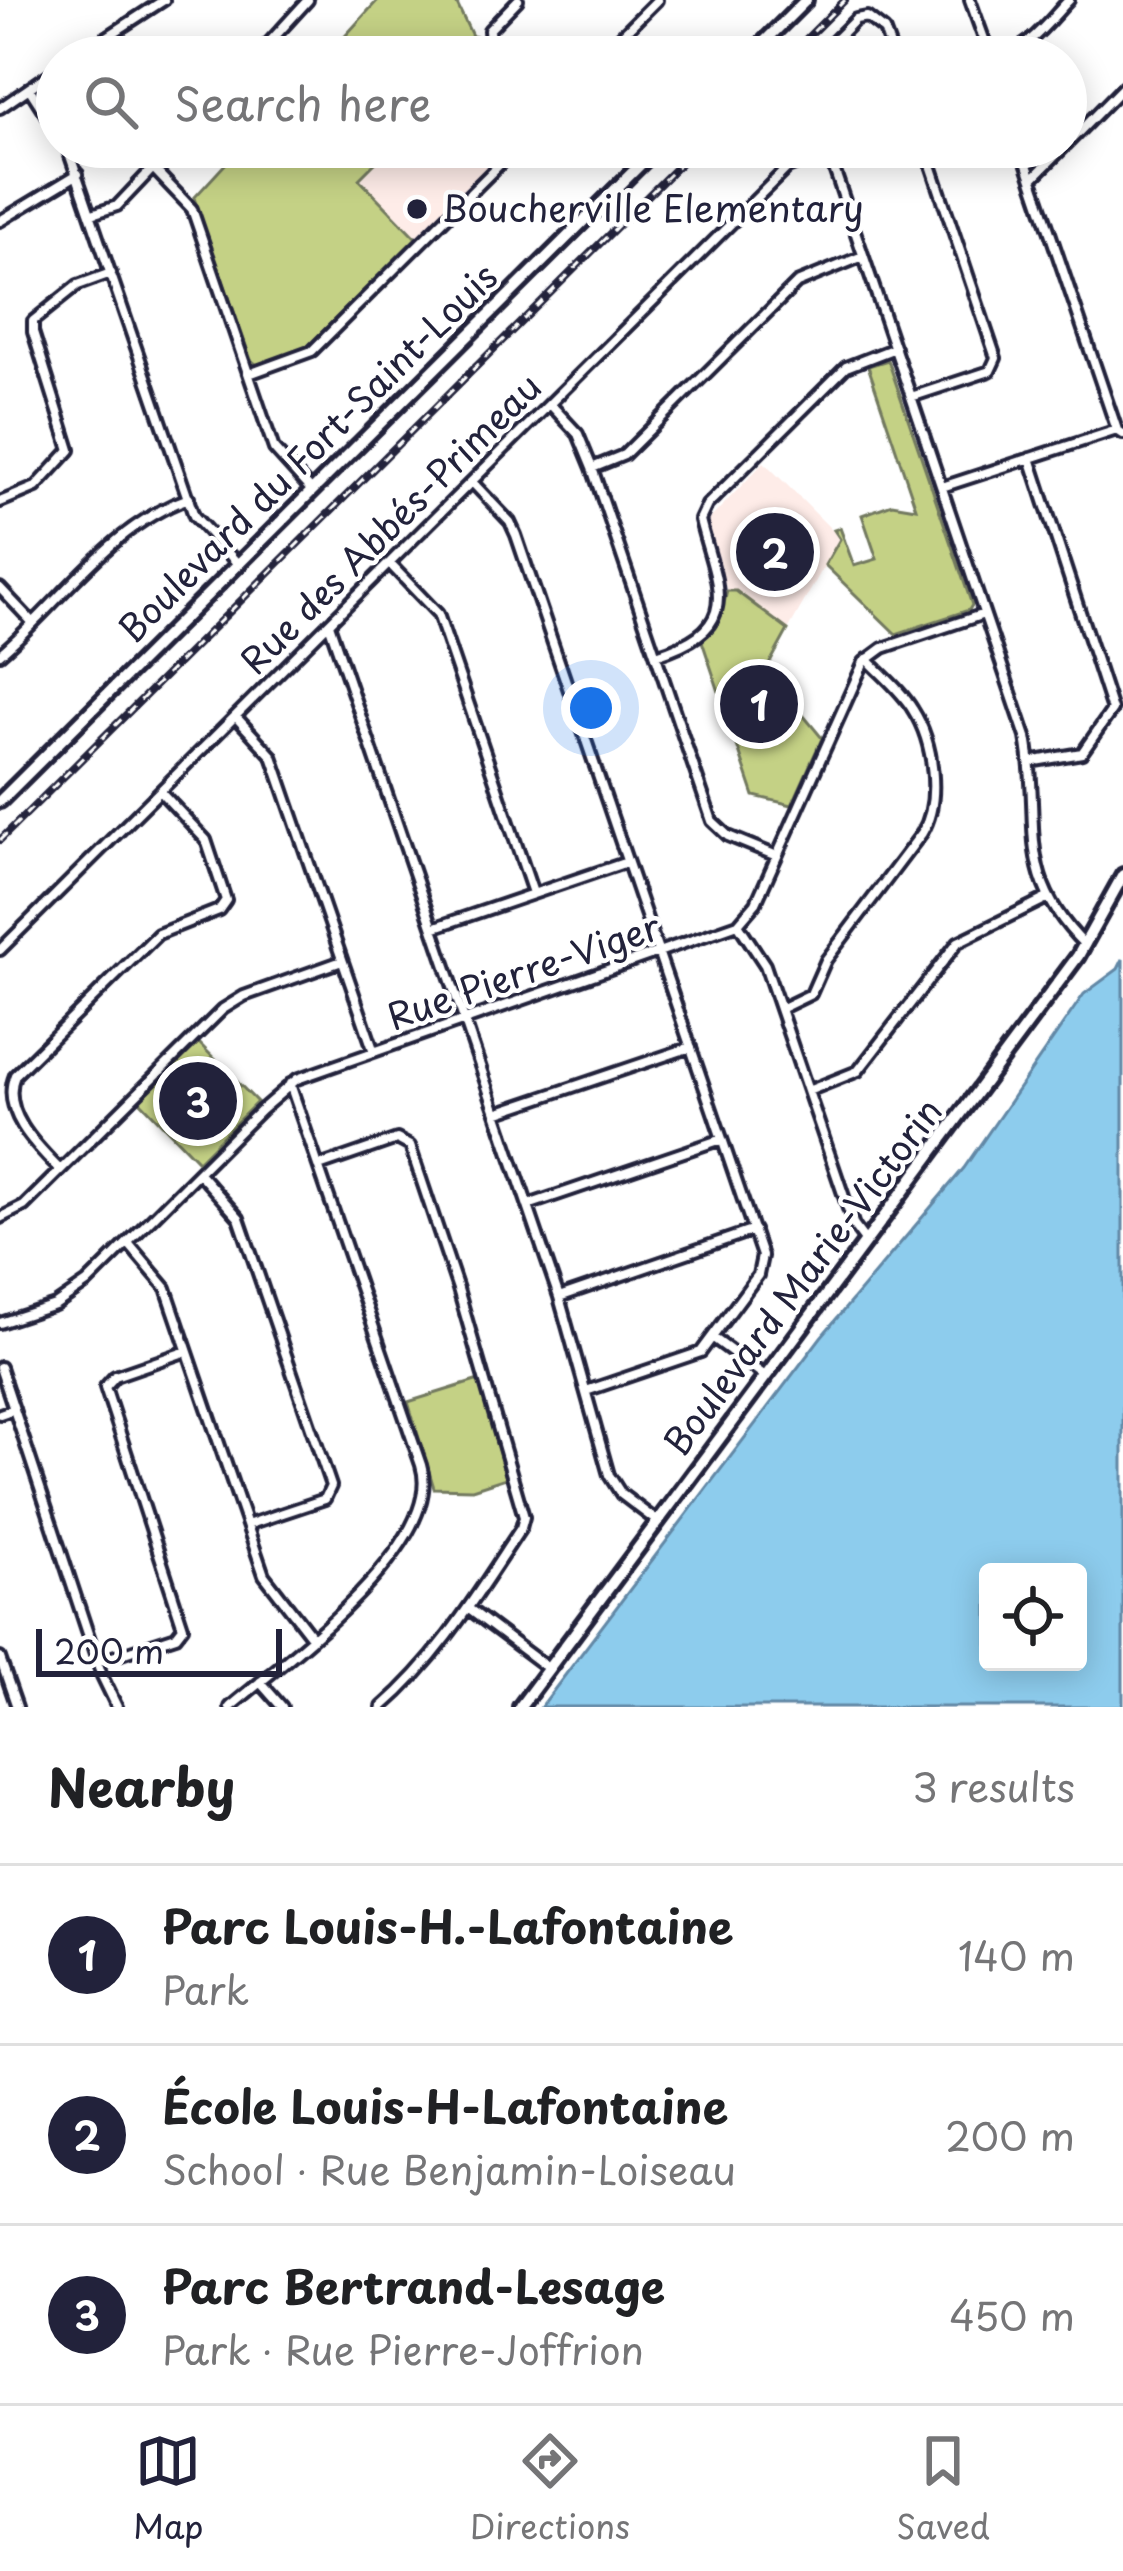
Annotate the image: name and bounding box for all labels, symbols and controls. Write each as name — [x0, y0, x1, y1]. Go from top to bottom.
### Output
search box — [36, 36, 1087, 168]
text: Search here — [174, 68, 431, 136]
icon: search — [78, 69, 144, 135]
place label: Boucherville Elementary — [441, 180, 864, 234]
marker: Boucherville Elementary — [404, 196, 430, 222]
street label: Boulevard du Fort-Saint-Louis — [105, 250, 509, 654]
street label: Rue des Abbés-Primeau — [227, 360, 552, 685]
pin: 2 — [736, 507, 814, 597]
pin: 1 — [720, 659, 798, 749]
your location — [561, 678, 621, 738]
street label: Rue Pierre-Viger — [380, 898, 667, 1042]
pin: 3 — [159, 1056, 237, 1146]
street label: Boulevard Marie-Victorin — [649, 1086, 954, 1466]
map controls — [979, 1563, 1087, 1671]
button: locate — [979, 1563, 1087, 1671]
scale bar — [36, 1623, 282, 1676]
text: 200 m — [54, 1625, 164, 1675]
text: Nearby — [48, 1747, 235, 1824]
text: 3 results — [912, 1756, 1075, 1815]
text: Parc Louis-H.-Lafontaine — [162, 1891, 733, 1959]
text: 1 — [78, 1925, 96, 1984]
text: 140 m — [958, 1925, 1075, 1984]
text: Park — [162, 1959, 249, 2018]
text: École Louis-H-Lafontaine — [162, 2071, 728, 2139]
text: 2 — [73, 2105, 101, 2164]
text: 200 m — [945, 2105, 1075, 2164]
text: School · Rue Benjamin-Loiseau — [162, 2139, 736, 2198]
text: Parc Bertrand-Lesage — [162, 2251, 665, 2319]
text: 3 — [74, 2285, 100, 2344]
text: 450 m — [949, 2285, 1075, 2344]
text: Park · Rue Pierre-Joffrion — [162, 2319, 644, 2378]
tab: Map — [133, 2428, 204, 2550]
tab: Directions — [470, 2428, 630, 2550]
tab: Saved — [896, 2428, 990, 2550]

